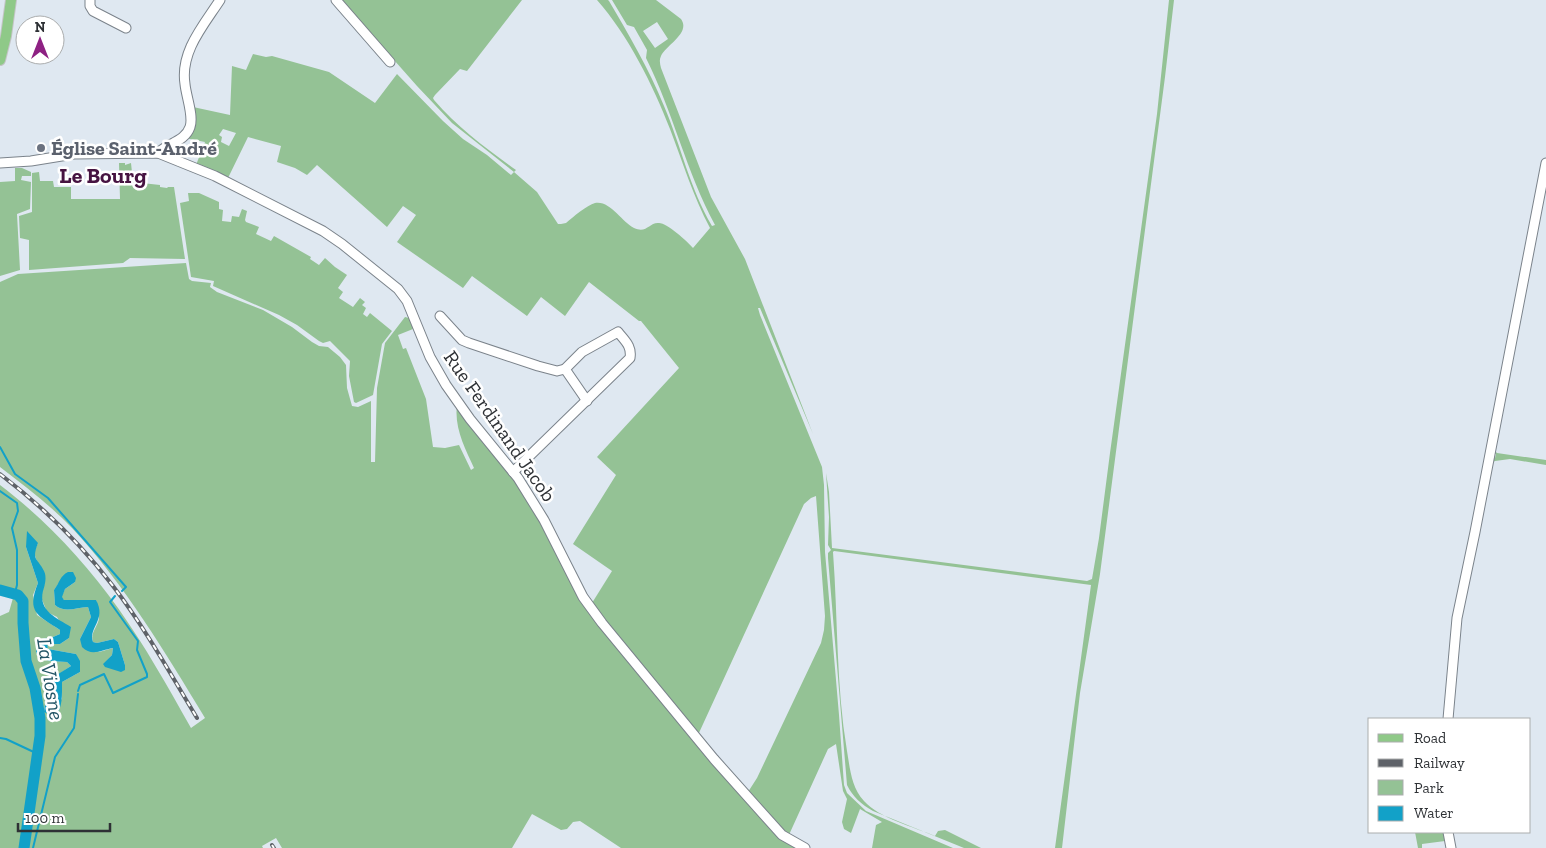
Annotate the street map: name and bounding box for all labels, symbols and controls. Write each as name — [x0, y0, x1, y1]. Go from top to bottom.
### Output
north arrow — [15, 15, 65, 65]
text: N — [35, 19, 46, 36]
place label: Église Saint-André — [51, 136, 217, 160]
marker: Église Saint-André — [35, 142, 47, 154]
district label: Le Bourg — [59, 162, 147, 189]
street label: Rue Ferdinand Jacob — [439, 346, 561, 506]
water label: La Viosne — [32, 636, 70, 722]
legend — [1368, 718, 1531, 833]
text: Road — [1414, 729, 1447, 747]
text: Railway — [1414, 754, 1465, 772]
text: Park — [1414, 779, 1444, 797]
scale bar — [18, 800, 110, 832]
text: Water — [1414, 804, 1454, 822]
text: 100 m — [25, 809, 64, 827]

